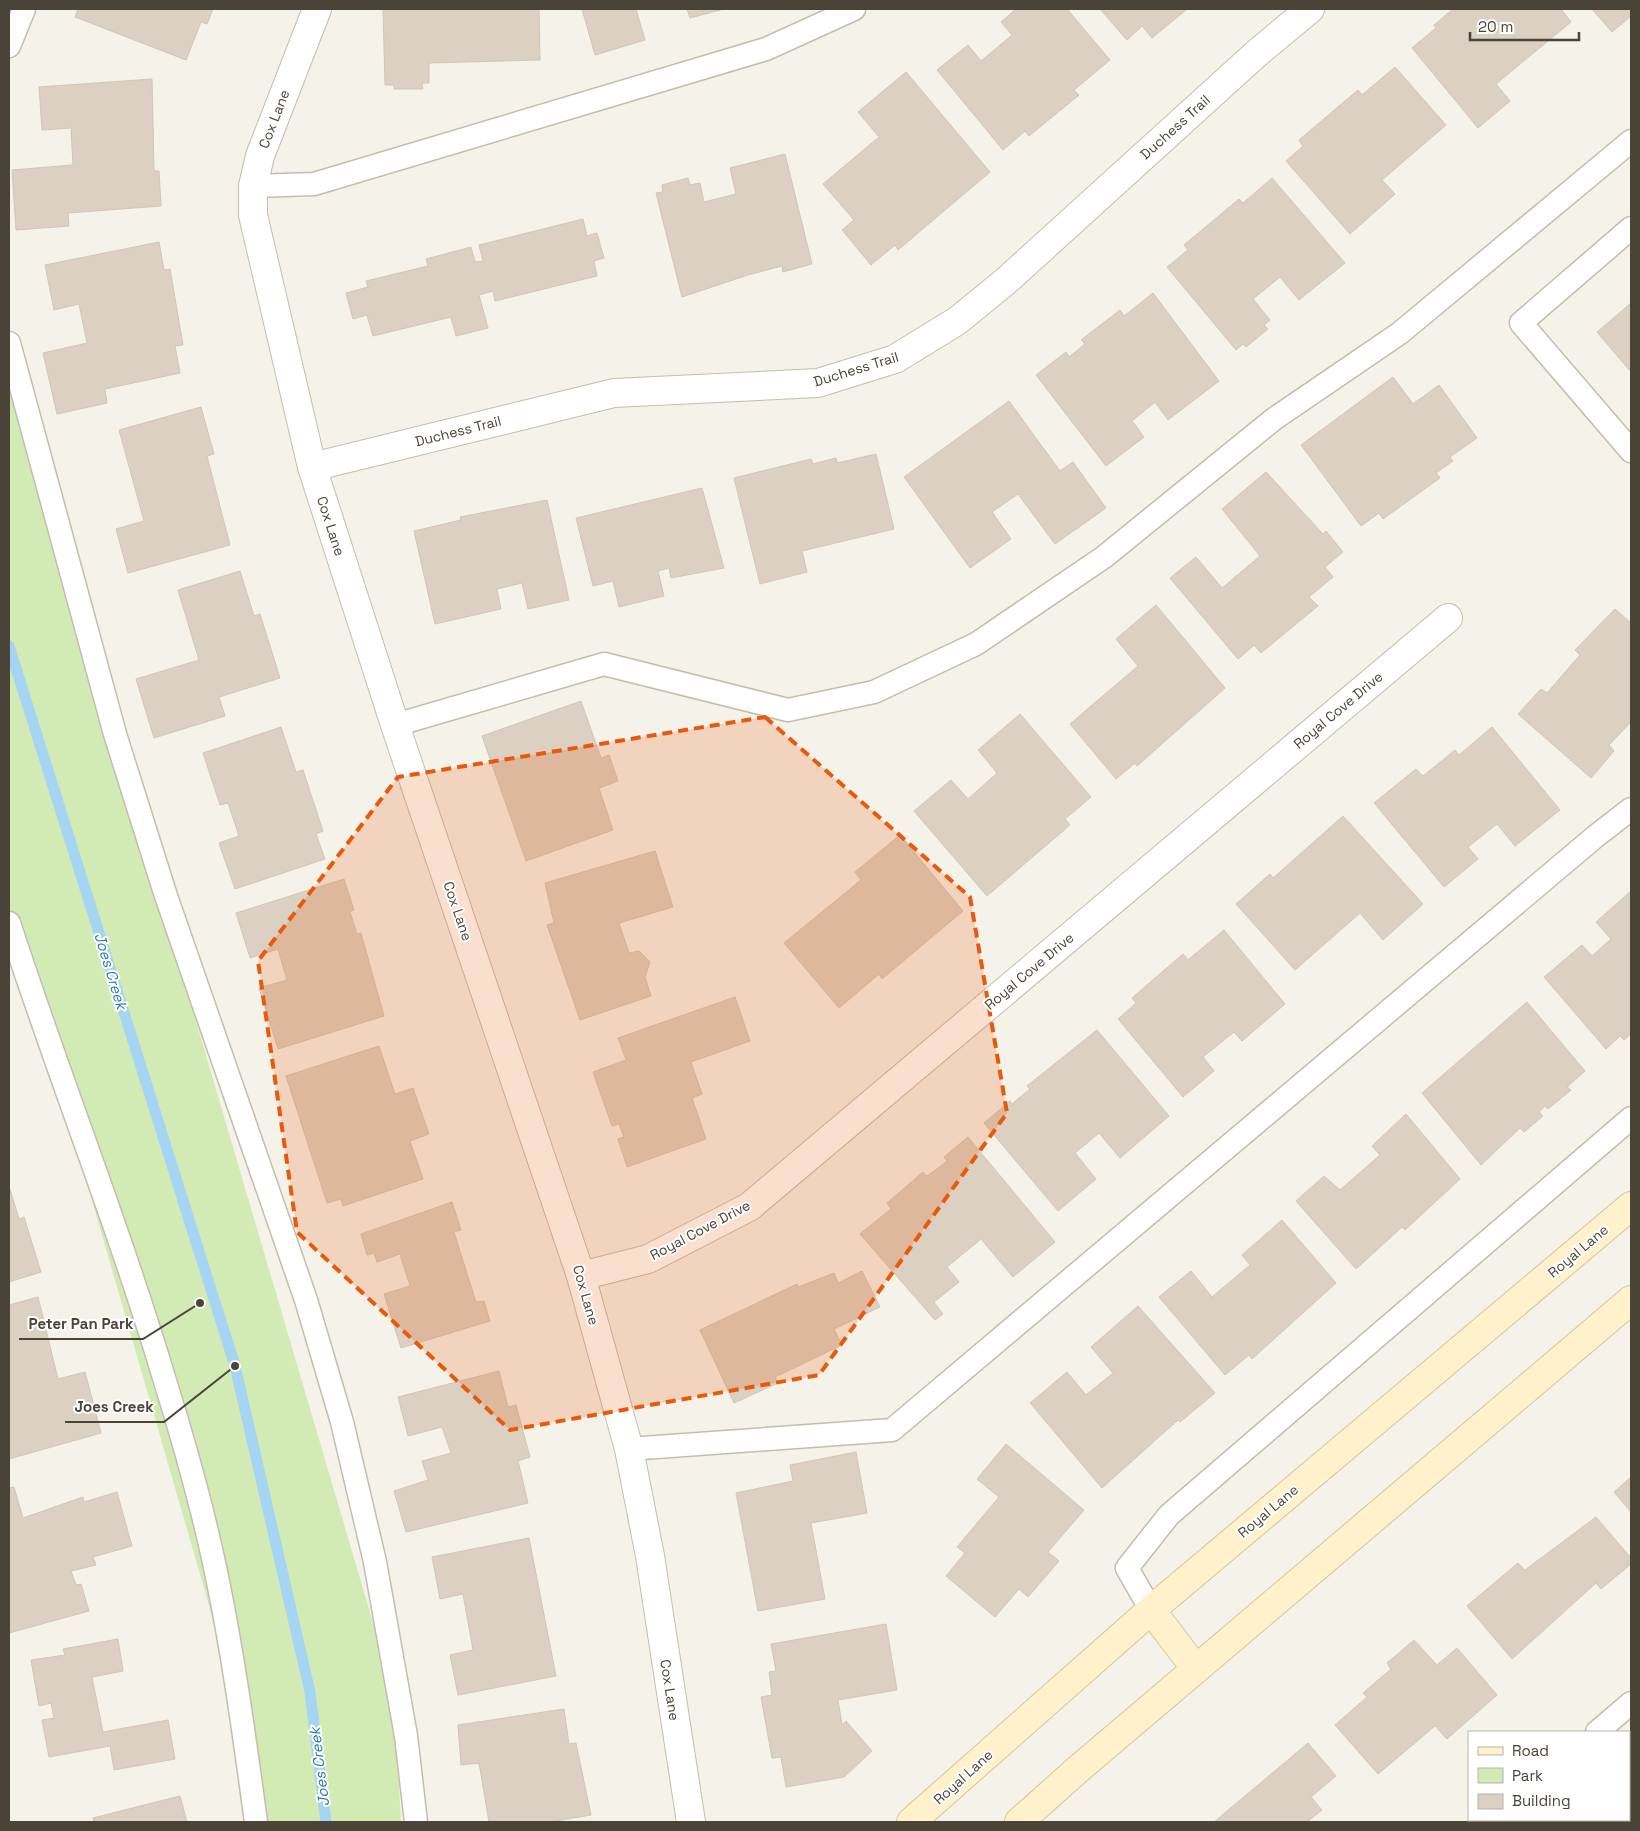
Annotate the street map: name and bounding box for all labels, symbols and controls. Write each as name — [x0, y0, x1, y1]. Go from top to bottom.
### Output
scale bar — [1470, 10, 1579, 42]
text: 20 m — [1478, 17, 1513, 36]
street label: Cox Lane — [255, 87, 293, 151]
street label: Duchess Trail — [1136, 91, 1214, 163]
street label: Duchess Trail — [811, 347, 901, 391]
street label: Duchess Trail — [413, 412, 503, 450]
street label: Cox Lane — [313, 494, 349, 558]
street label: Royal Cove Drive — [1290, 667, 1386, 753]
street label: Cox Lane — [439, 879, 477, 943]
street label: Royal Cove Drive — [981, 928, 1077, 1014]
water label: Joes Creek — [90, 930, 132, 1014]
street label: Royal Cove Drive — [647, 1196, 753, 1264]
street label: Royal Lane — [1544, 1220, 1612, 1282]
street label: Cox Lane — [569, 1263, 603, 1327]
callout: Peter Pan Park — [19, 1309, 143, 1339]
text: Peter Pan Park — [29, 1314, 134, 1333]
callout: Joes Creek — [65, 1392, 164, 1422]
text: Joes Creek — [74, 1397, 154, 1416]
street label: Royal Lane — [1234, 1480, 1302, 1542]
street label: Cox Lane — [656, 1658, 684, 1722]
water label: Joes Creek — [305, 1725, 333, 1808]
legend — [1468, 1731, 1630, 1821]
text: Road — [1512, 1741, 1549, 1760]
street label: Royal Lane — [930, 1746, 996, 1808]
text: Park — [1512, 1766, 1543, 1785]
text: Building — [1512, 1791, 1571, 1810]

